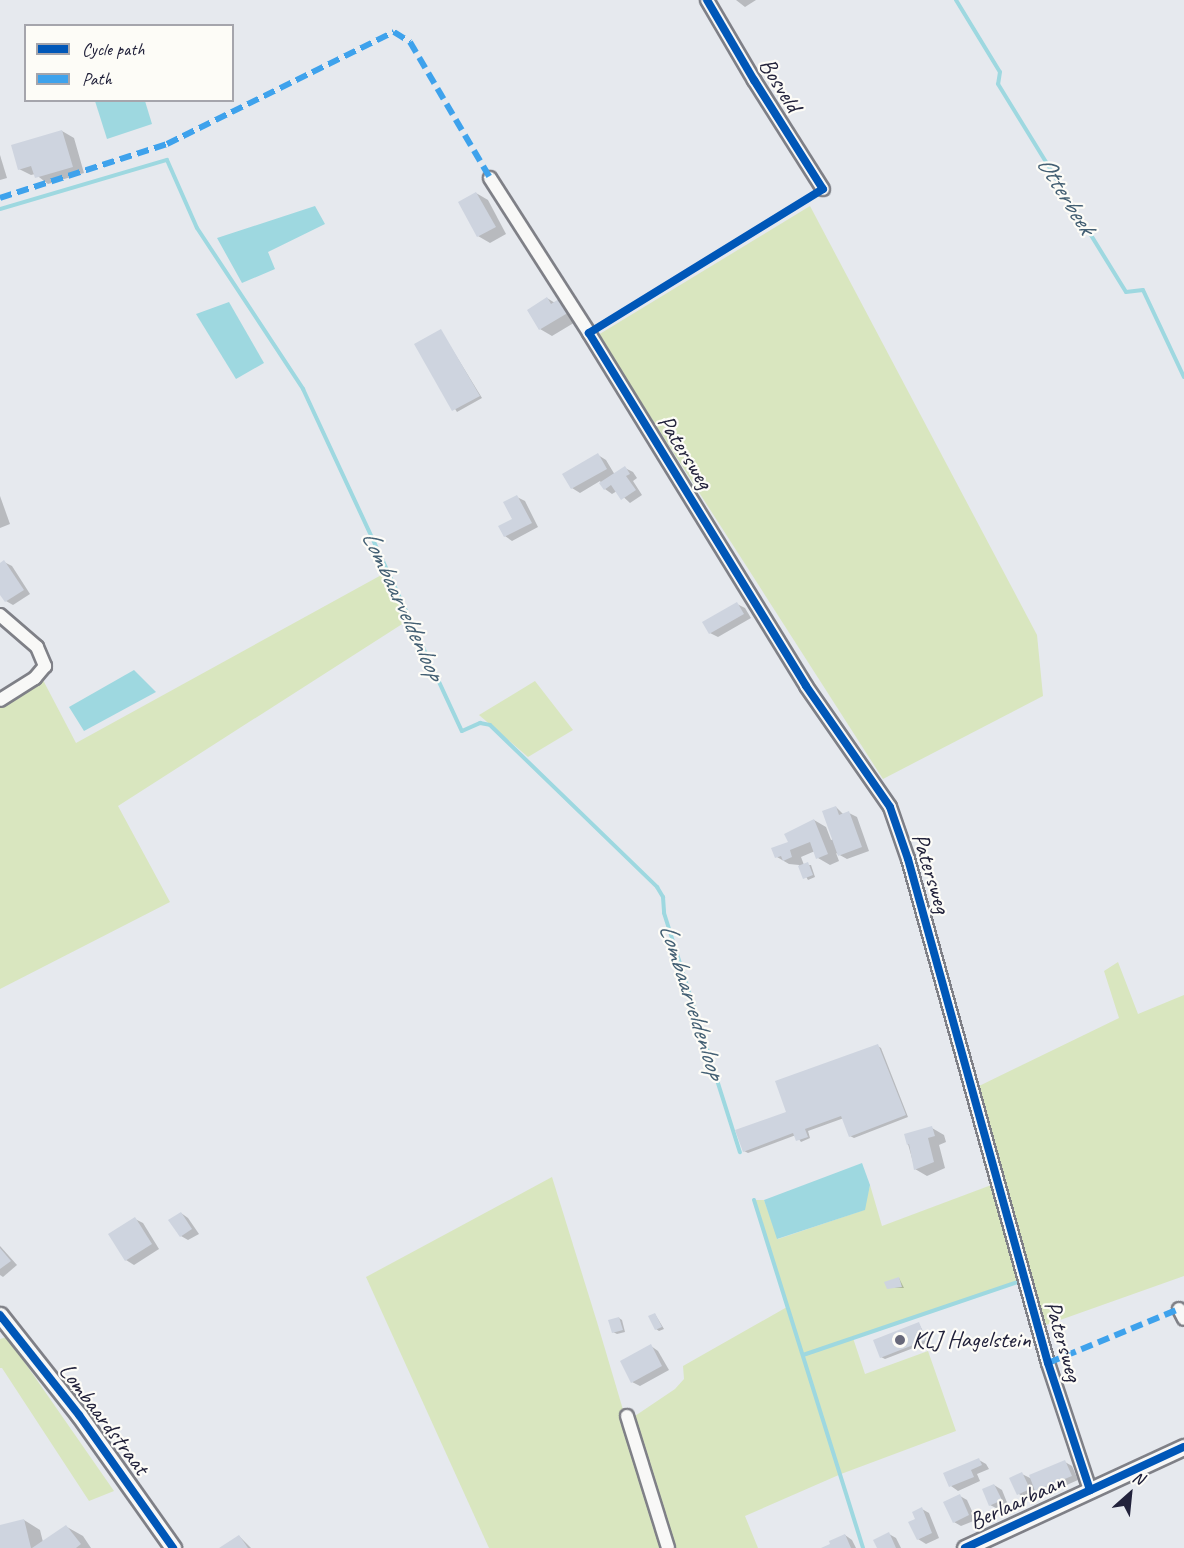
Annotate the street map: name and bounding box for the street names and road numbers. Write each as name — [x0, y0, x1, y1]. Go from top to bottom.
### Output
street label: Bosveld — [752, 53, 808, 117]
street label: Patersweg — [651, 410, 719, 494]
street label: Patersweg — [905, 830, 957, 916]
street label: Patersweg — [1038, 1298, 1088, 1384]
street label: Lombaardstraat — [53, 1357, 155, 1481]
street label: Berlaarbaan — [965, 1467, 1069, 1537]

